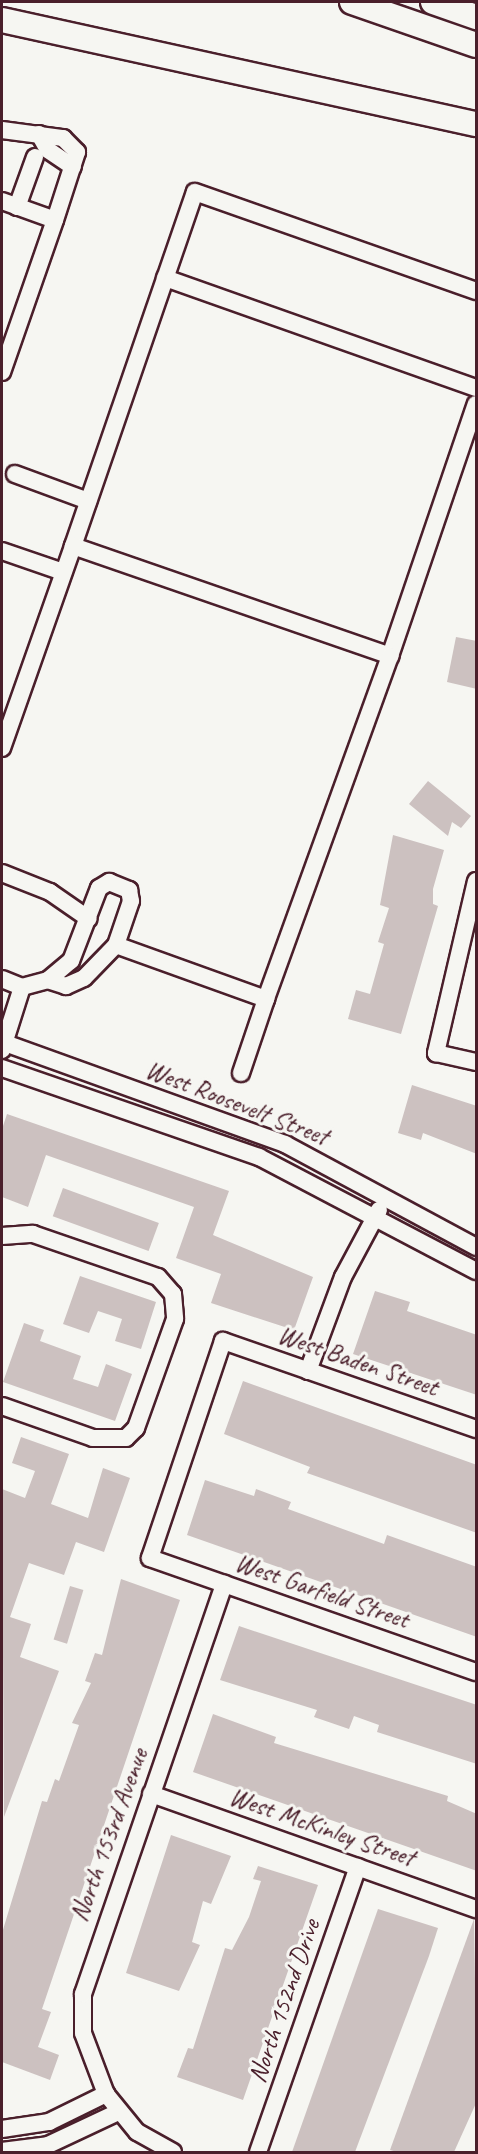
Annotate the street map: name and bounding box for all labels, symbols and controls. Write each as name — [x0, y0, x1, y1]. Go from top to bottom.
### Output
street label: West Roosevelt Street — [141, 1054, 333, 1152]
street label: West Baden Street — [273, 1319, 443, 1403]
street label: West Garfield Street — [231, 1547, 413, 1635]
street label: North 153rd Avenue — [63, 1744, 155, 1926]
street label: West McKinley Street — [226, 1781, 418, 1873]
street label: North 152nd Drive — [241, 1915, 327, 2087]

